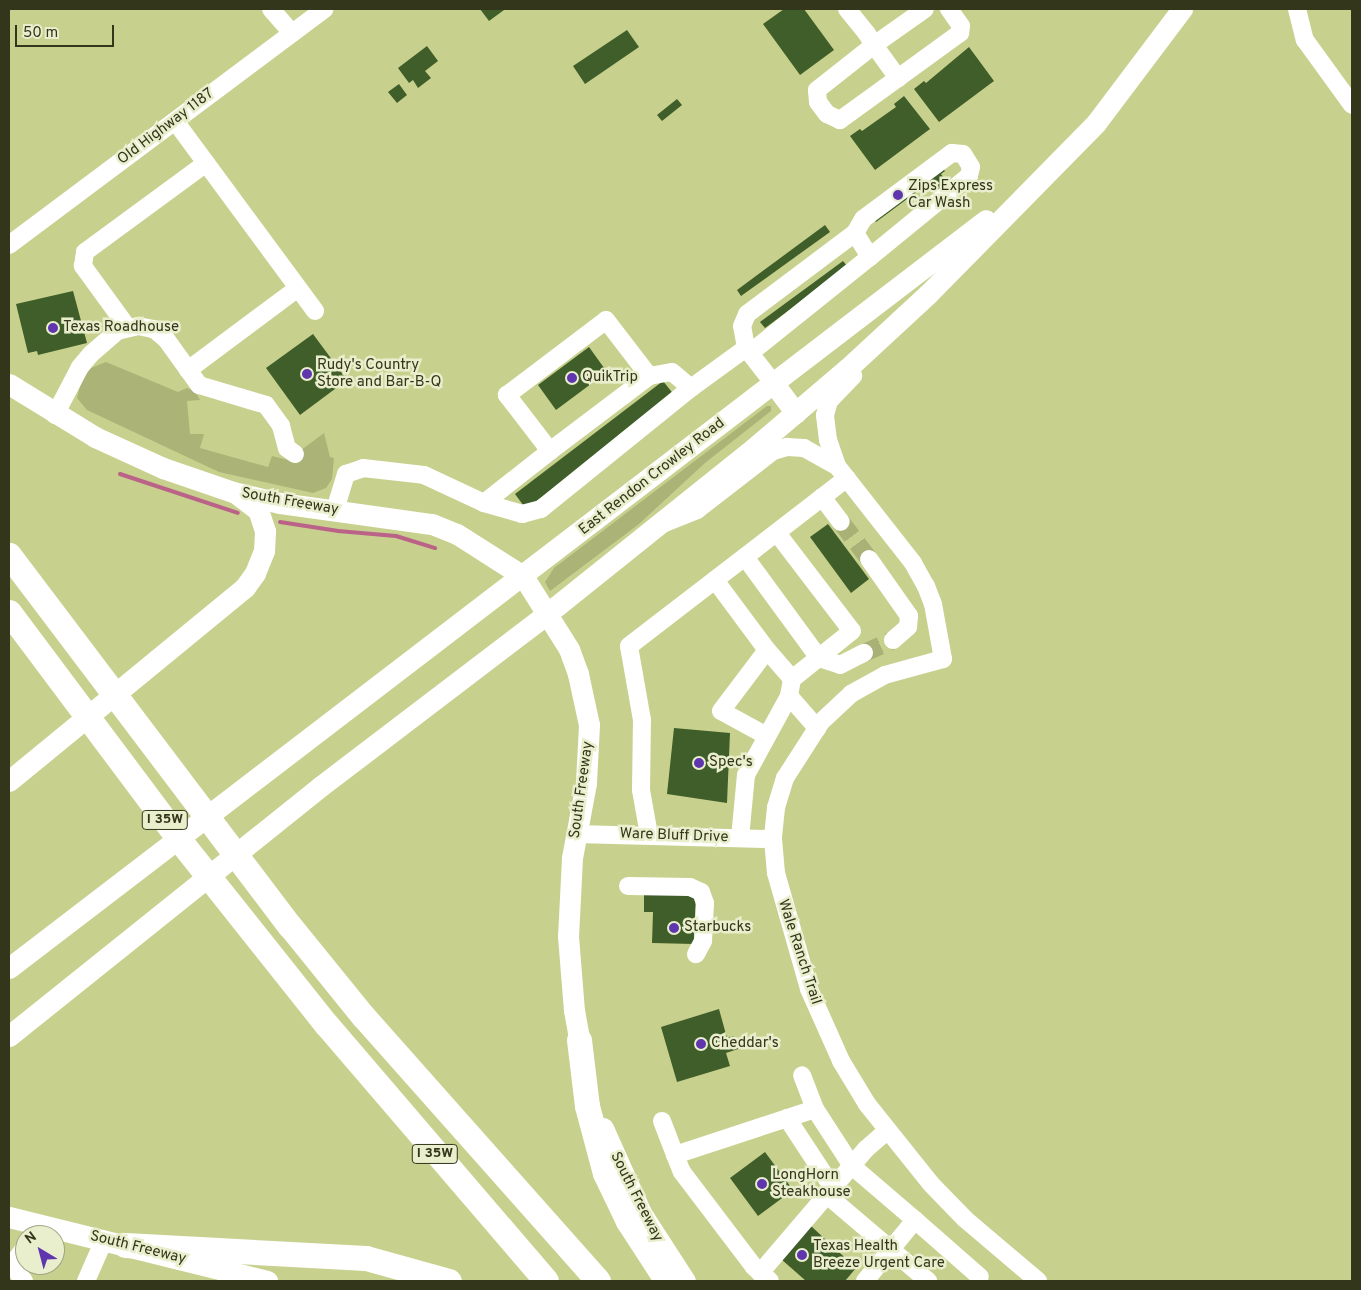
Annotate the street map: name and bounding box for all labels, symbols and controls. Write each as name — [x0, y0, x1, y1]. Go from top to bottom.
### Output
scale bar — [18, 15, 116, 47]
text: 50 m — [23, 24, 58, 43]
street label: Old Highway 1187 — [114, 85, 218, 169]
place label: Zips Express Car Wash — [908, 177, 993, 212]
marker: Zips Express Car Wash — [892, 189, 904, 201]
place label: Texas Roadhouse — [63, 319, 179, 337]
marker: Texas Roadhouse — [47, 322, 59, 334]
place label: Rudy's Country Store and Bar-B-Q — [317, 356, 442, 391]
marker: Rudy's Country Store and Bar-B-Q — [301, 368, 313, 380]
place label: QuikTrip — [582, 369, 638, 387]
marker: QuikTrip — [566, 372, 578, 384]
street label: East Rendon Crowley Road — [576, 414, 728, 540]
street label: South Freeway — [240, 485, 340, 519]
street label: South Freeway — [566, 740, 598, 840]
place label: Spec's — [709, 754, 753, 772]
marker: Spec's — [693, 757, 705, 769]
road number: I 35W — [141, 808, 189, 832]
street label: Ware Bluff Drive — [619, 825, 729, 847]
street label: Wale Ranch Trail — [773, 897, 825, 1007]
place label: Starbucks — [684, 919, 751, 937]
marker: Starbucks — [668, 922, 680, 934]
place label: Cheddar's — [711, 1035, 779, 1053]
marker: Cheddar's — [695, 1038, 707, 1050]
road number: I 35W — [411, 1142, 459, 1166]
street label: South Freeway — [606, 1149, 666, 1245]
place label: LongHorn Steakhouse — [772, 1166, 851, 1201]
marker: LongHorn Steakhouse — [756, 1178, 768, 1190]
north arrow — [15, 1225, 65, 1275]
street label: South Freeway — [88, 1227, 188, 1269]
text: N — [22, 1229, 40, 1248]
place label: Texas Health Breeze Urgent Care — [813, 1237, 945, 1272]
marker: Texas Health Breeze Urgent Care — [795, 1248, 809, 1262]

